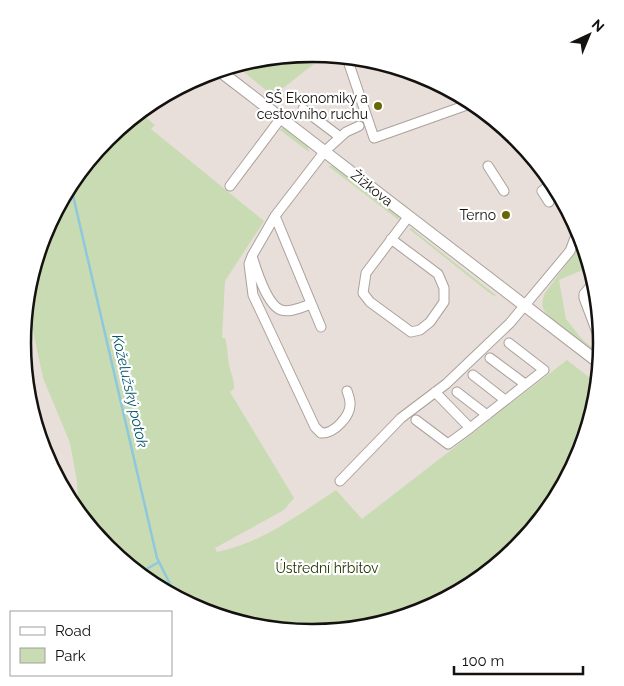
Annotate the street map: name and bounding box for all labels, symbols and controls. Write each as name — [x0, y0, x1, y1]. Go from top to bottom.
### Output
north arrow — [564, 10, 614, 60]
text: N — [589, 16, 607, 35]
place label: SŠ Ekonomiky a cestovního ruchu — [257, 88, 368, 122]
marker: SŠ Ekonomiky a cestovního ruchu — [372, 100, 384, 112]
street label: Žižkova — [348, 166, 397, 209]
place label: Terno — [459, 207, 496, 223]
marker: Terno — [500, 209, 512, 221]
water label: Koželužský potok — [108, 333, 152, 449]
park label: Ústřední hřbitov — [275, 559, 379, 576]
legend — [10, 611, 172, 676]
text: Road — [55, 622, 91, 640]
scale bar — [454, 644, 583, 676]
text: Park — [55, 647, 86, 665]
text: 100 m — [462, 652, 504, 670]

